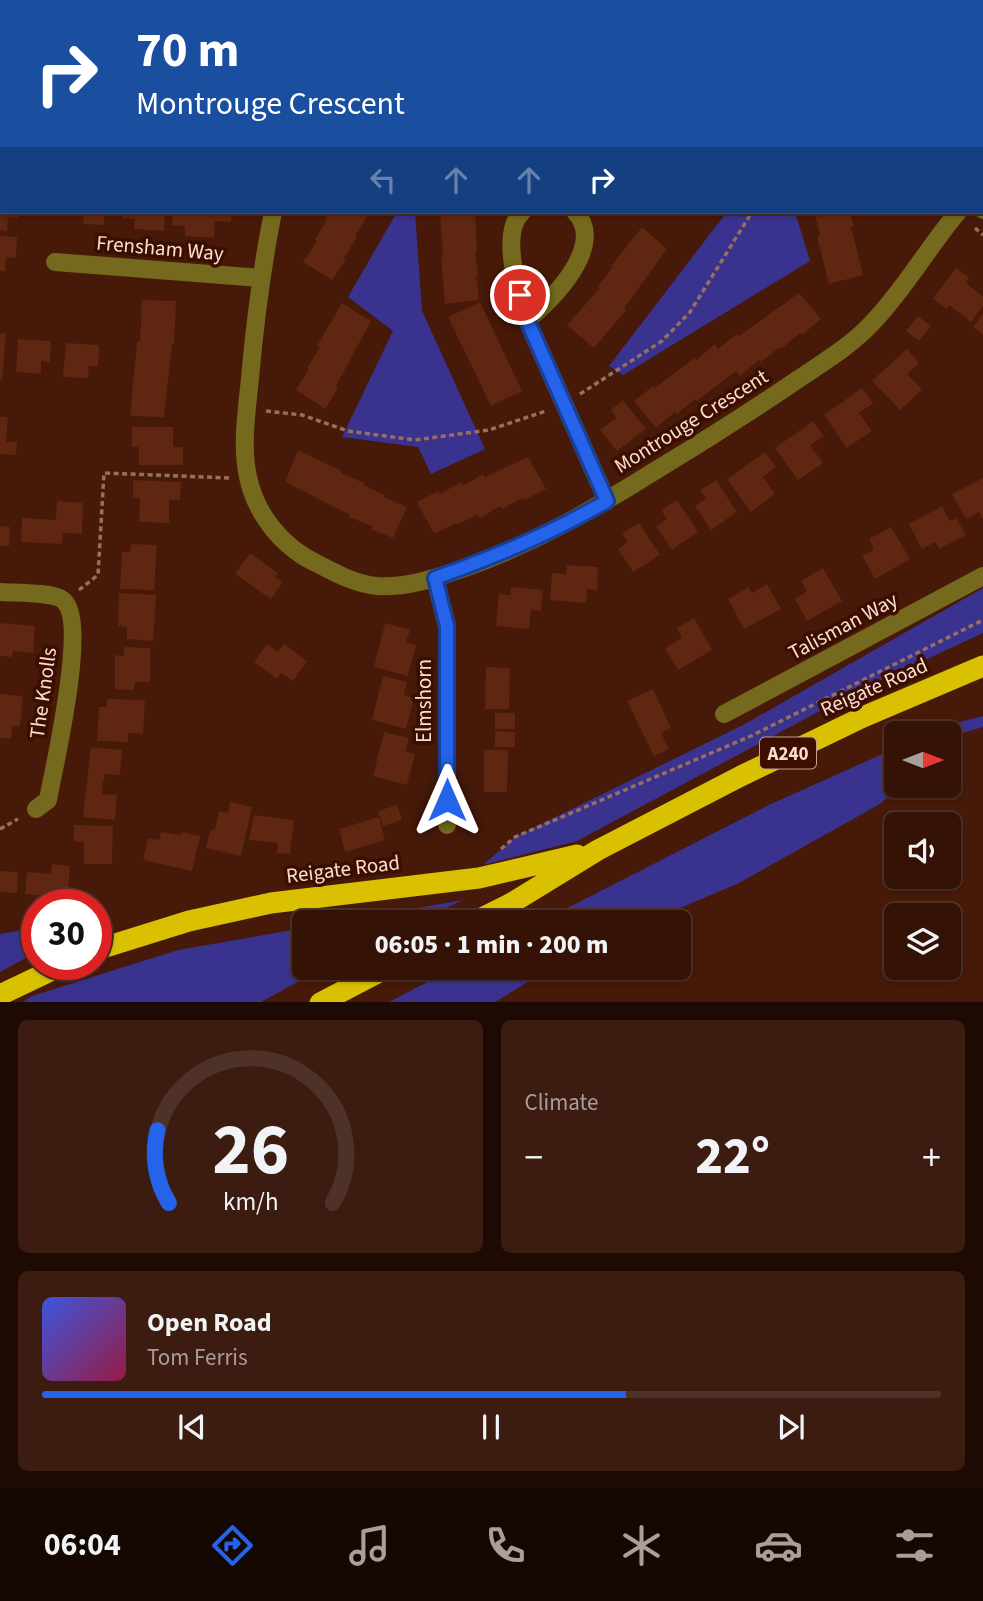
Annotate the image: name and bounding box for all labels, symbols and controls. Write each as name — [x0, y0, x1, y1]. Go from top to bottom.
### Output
text: 70 m — [136, 16, 240, 86]
icon: right — [21, 28, 112, 119]
text: Montrouge Crescent — [136, 81, 405, 127]
icon: left — [364, 161, 402, 199]
icon: ahead — [437, 161, 475, 199]
icon: ahead — [510, 161, 548, 199]
icon: right — [583, 161, 621, 199]
street label: Frensham Way — [95, 227, 225, 269]
pin — [490, 265, 550, 325]
icon: arrive — [501, 276, 539, 314]
street label: Montrouge Crescent — [608, 362, 774, 480]
street label: Talisman Way — [783, 585, 903, 667]
street label: The Knolls — [22, 645, 64, 741]
street label: Reigate Road — [816, 650, 932, 724]
street label: Elmshorn — [409, 659, 439, 743]
north arrow — [884, 721, 961, 798]
map controls — [884, 721, 961, 980]
road number: A240 — [760, 738, 816, 768]
position arrow — [410, 763, 484, 837]
button: sound — [884, 812, 961, 889]
street label: Reigate Road — [284, 847, 402, 891]
speed limit sign: 30 — [21, 889, 112, 980]
button: layers — [884, 903, 961, 980]
text: 06:05 · 1 min · 200 m — [375, 926, 608, 963]
text: Climate — [525, 1086, 598, 1119]
text: 26 — [212, 1098, 289, 1202]
text: 22° — [695, 1120, 770, 1194]
text: − — [525, 1131, 543, 1185]
text: + — [922, 1131, 941, 1185]
text: km/h — [223, 1183, 278, 1219]
text: Open Road — [147, 1304, 272, 1341]
text: Tom Ferris — [147, 1341, 248, 1374]
icon: previous — [173, 1408, 211, 1446]
icon: pause — [472, 1408, 510, 1446]
icon: next — [772, 1408, 810, 1446]
icon: directions — [208, 1521, 257, 1570]
icon: music — [345, 1521, 394, 1570]
icon: phone — [481, 1521, 530, 1570]
icon: climate — [617, 1521, 666, 1570]
icon: car — [754, 1521, 803, 1570]
icon: filters — [890, 1521, 939, 1570]
text: 06:04 — [44, 1522, 121, 1568]

